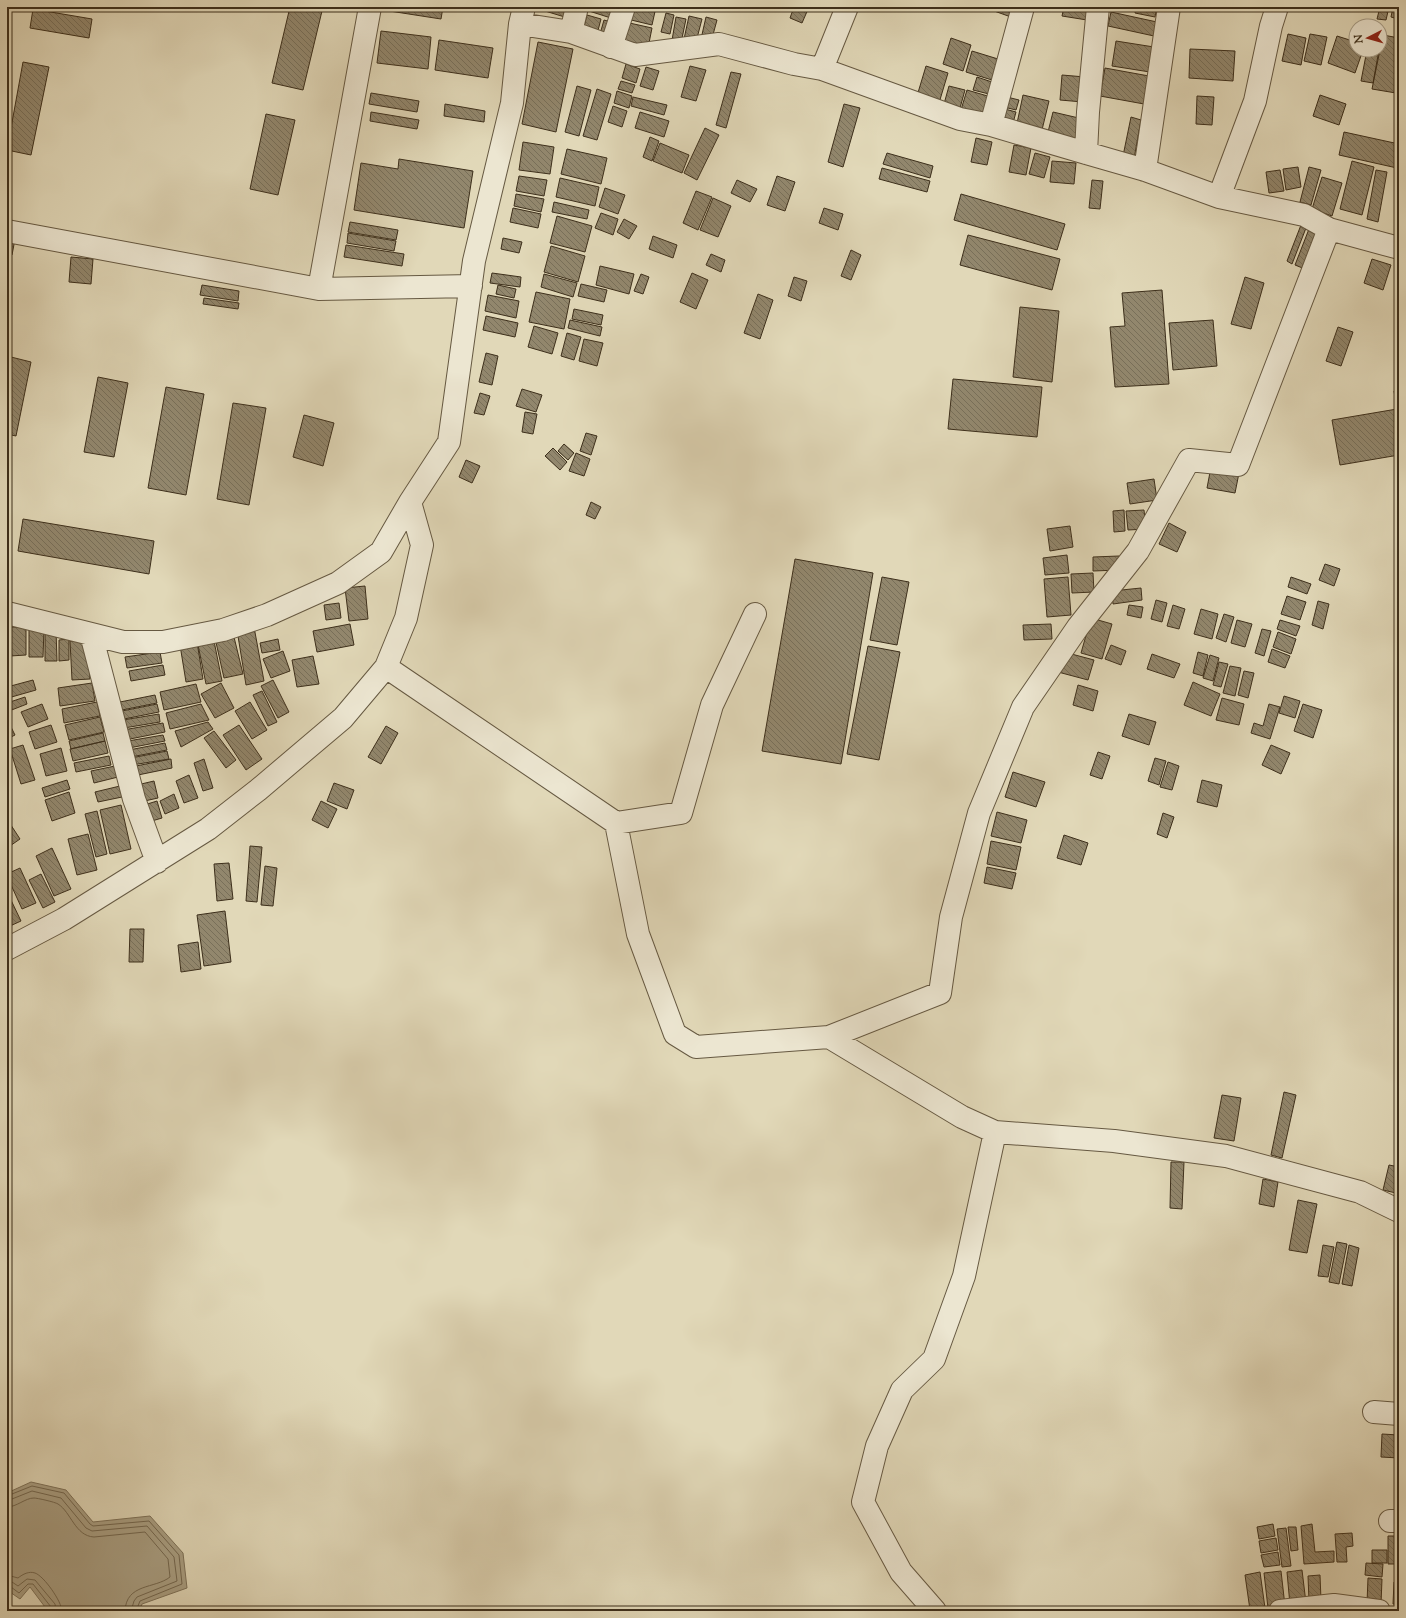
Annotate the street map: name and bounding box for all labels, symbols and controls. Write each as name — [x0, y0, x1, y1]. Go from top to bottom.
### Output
north arrow — [1348, 18, 1388, 58]
text: N — [1351, 34, 1368, 45]

